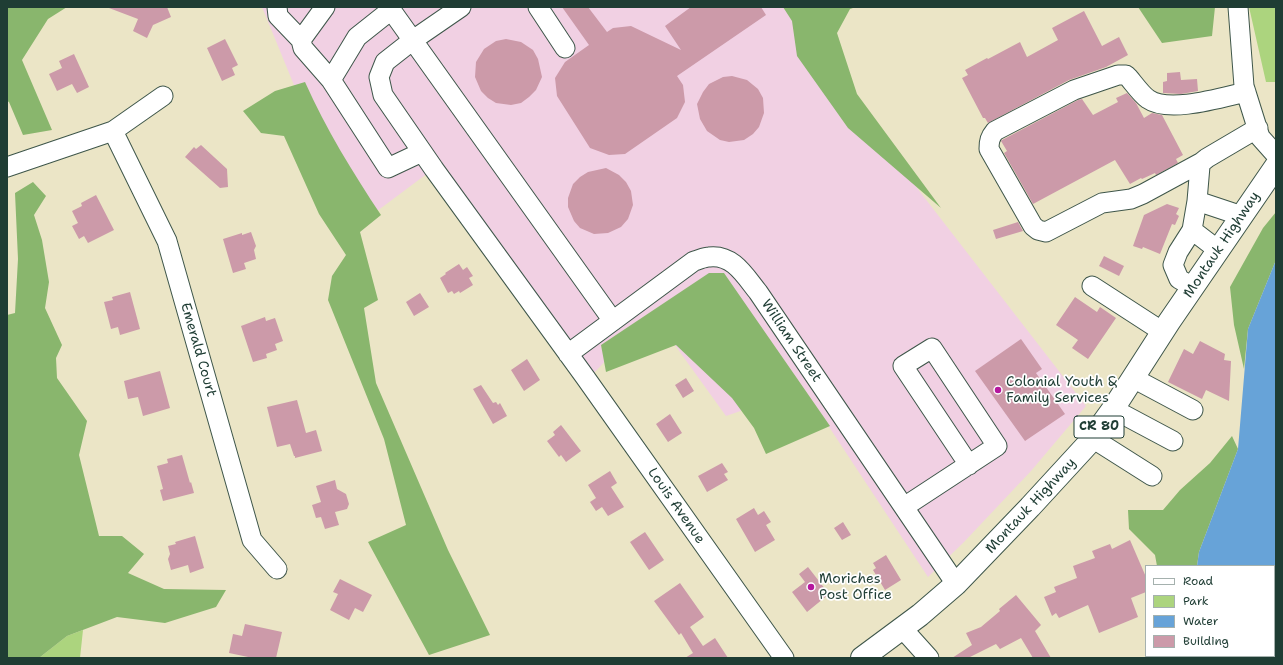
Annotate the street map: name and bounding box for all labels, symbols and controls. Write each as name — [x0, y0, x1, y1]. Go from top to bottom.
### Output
street label: Montauk Highway — [1180, 189, 1264, 301]
street label: William Street — [757, 297, 825, 385]
street label: Emerald Court — [177, 301, 219, 399]
place label: Colonial Youth & Family Services — [1006, 374, 1117, 406]
marker: Colonial Youth & Family Services — [993, 385, 1003, 395]
road number: CR 80 — [1074, 416, 1124, 438]
street label: Montauk Highway — [982, 455, 1080, 557]
street label: Louis Avenue — [644, 465, 708, 547]
legend — [1145, 565, 1275, 657]
place label: Moriches Post Office — [819, 571, 892, 604]
text: Road — [1183, 573, 1213, 589]
marker: Moriches Post Office — [806, 582, 816, 592]
text: Park — [1183, 593, 1209, 609]
text: Water — [1183, 613, 1218, 629]
text: Building — [1183, 633, 1229, 649]

